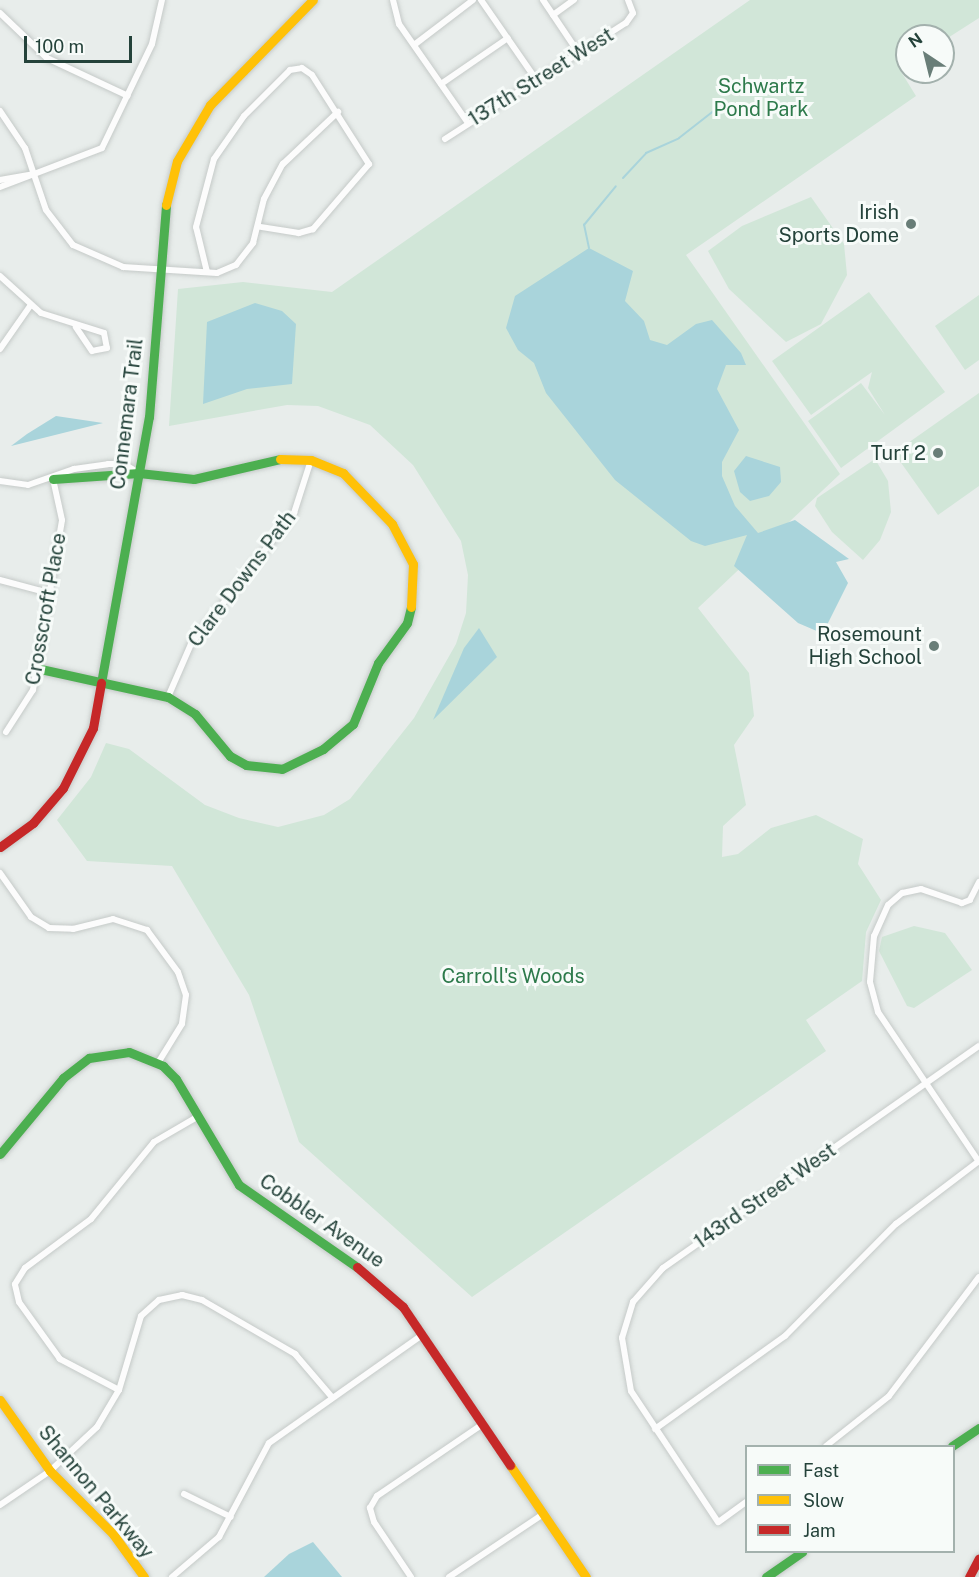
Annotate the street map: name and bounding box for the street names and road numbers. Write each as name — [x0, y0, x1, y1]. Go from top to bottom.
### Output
street label: 137th Street West — [464, 23, 618, 131]
street label: Connemara Trail — [106, 337, 148, 491]
street label: Clare Downs Path — [183, 506, 301, 652]
street label: Crosscroft Place — [21, 531, 71, 687]
street label: 143rd Street West — [689, 1138, 841, 1254]
street label: Cobbler Avenue — [255, 1169, 389, 1273]
street label: Shannon Parkway — [33, 1421, 159, 1563]

